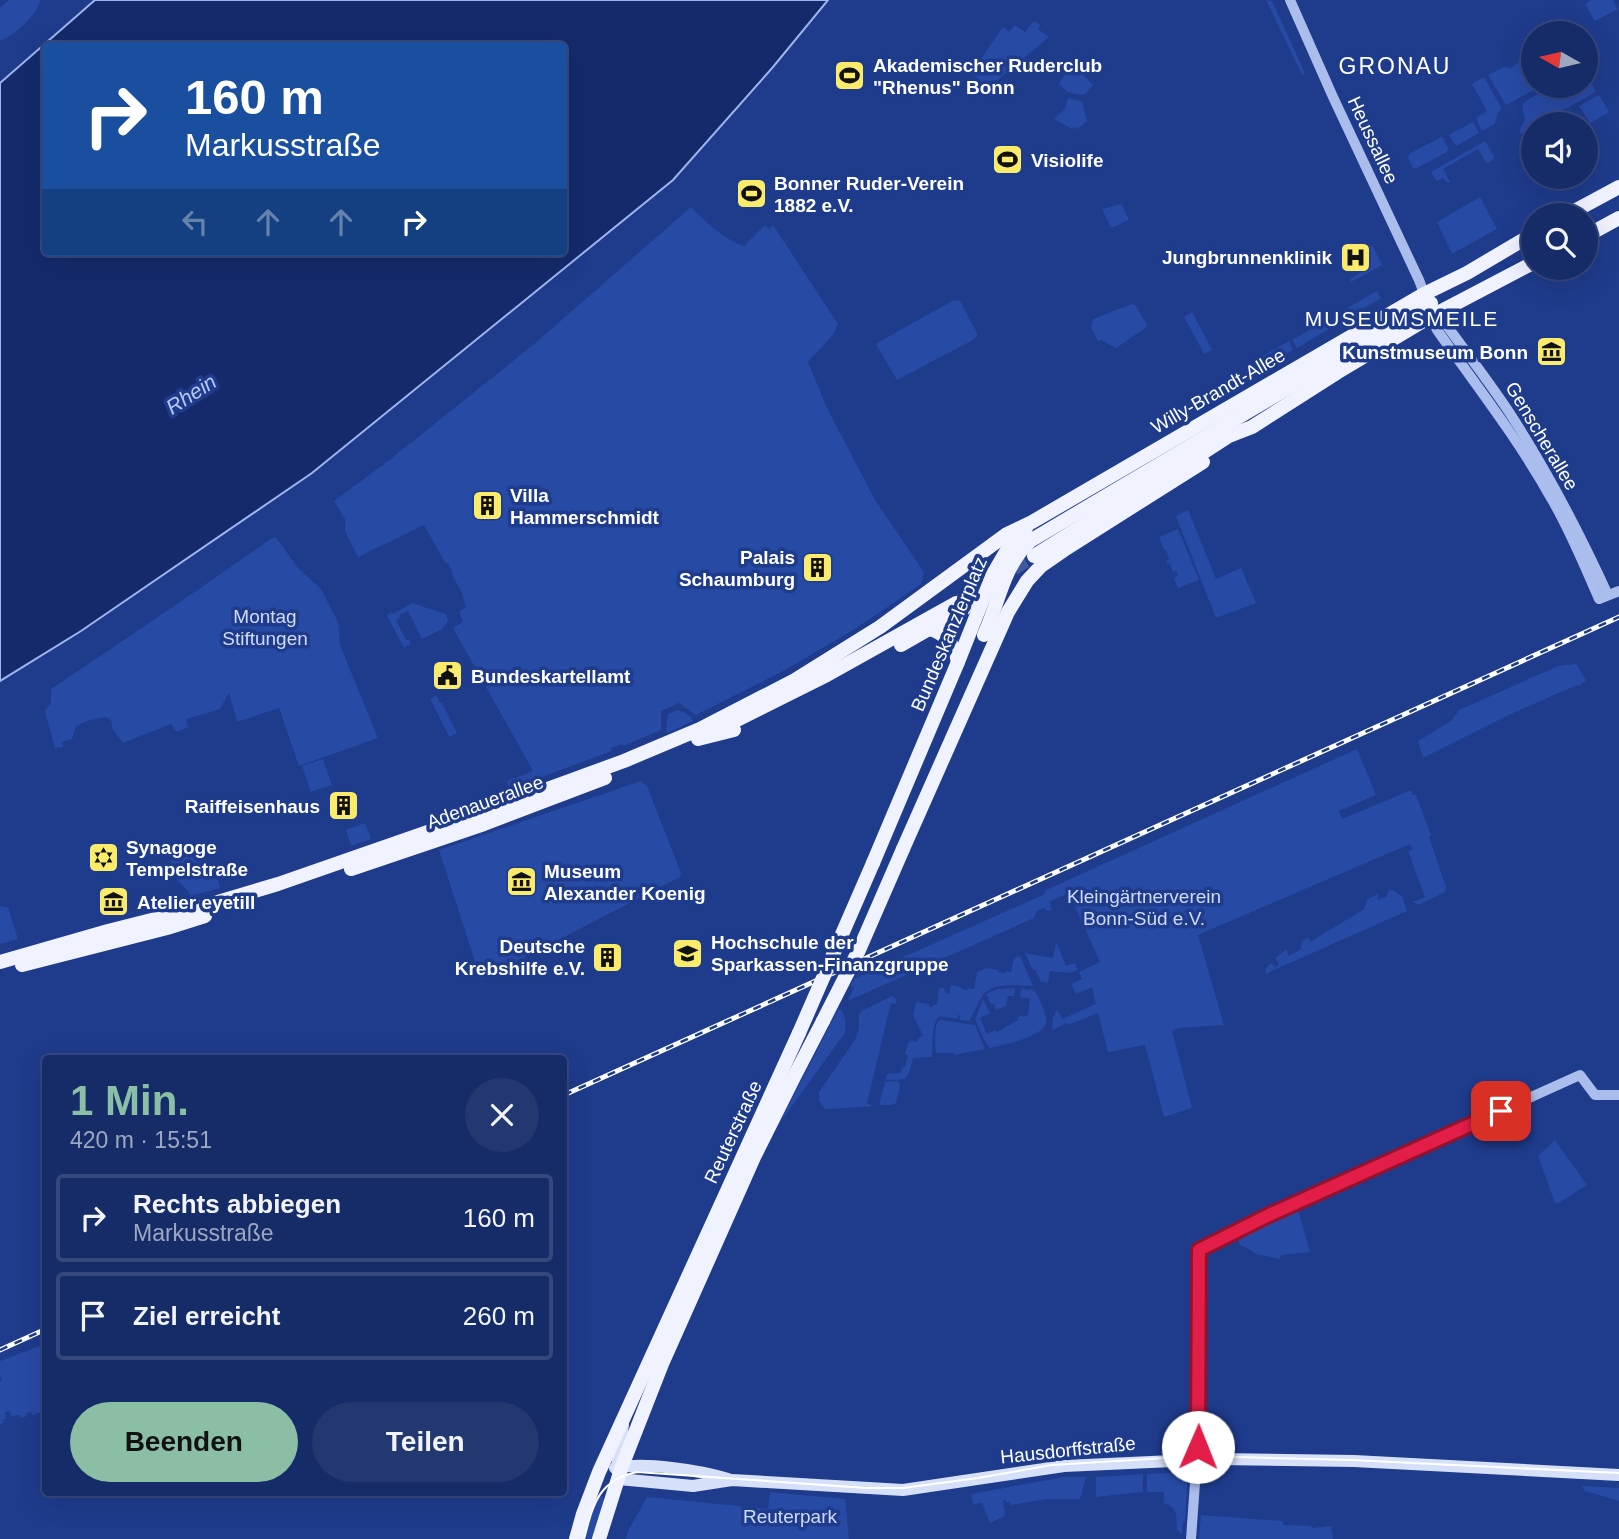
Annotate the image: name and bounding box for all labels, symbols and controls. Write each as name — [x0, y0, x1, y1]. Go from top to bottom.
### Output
north arrow — [1521, 21, 1598, 98]
map controls — [1521, 21, 1598, 280]
district label: GRONAU — [1339, 53, 1451, 79]
place label: Akademischer Ruderclub "Rhenus" Bonn — [873, 55, 1102, 98]
sports icon: Akademischer Ruderclub "Rhenus" Bonn — [833, 59, 867, 93]
icon: right — [70, 70, 161, 161]
text: 160 m — [185, 70, 324, 124]
street label: Heussallee — [1344, 93, 1402, 187]
button: sound — [1521, 112, 1598, 189]
text: Markusstraße — [185, 127, 381, 163]
sports icon: Visiolife — [991, 143, 1025, 177]
place label: Visiolife — [1031, 150, 1104, 171]
place label: Bonner Ruder-Verein 1882 e.V. — [774, 173, 964, 216]
sports icon: Bonner Ruder-Verein 1882 e.V. — [734, 177, 768, 211]
icon: left — [176, 203, 214, 241]
icon: ahead — [249, 203, 287, 241]
icon: ahead — [322, 203, 360, 241]
icon: right — [395, 203, 433, 241]
button: search — [1521, 203, 1598, 280]
hospital icon: Jungbrunnenklinik — [1338, 240, 1372, 274]
place label: Jungbrunnenklinik — [1162, 247, 1332, 268]
district label: MUSEUMSMEILE — [1305, 307, 1499, 330]
museum icon: Kunstmuseum Bonn — [1534, 335, 1568, 369]
place label: Kunstmuseum Bonn — [1342, 342, 1528, 363]
street label: Willy-Brandt-Allee — [1147, 344, 1289, 438]
water label: Rhein — [162, 369, 220, 419]
street label: Genscherallee — [1501, 378, 1583, 494]
place label: Villa Hammerschmidt — [510, 485, 660, 528]
building icon: Villa Hammerschmidt — [470, 489, 504, 523]
place label: Palais Schaumburg — [679, 547, 795, 590]
building icon: Palais Schaumburg — [801, 551, 835, 585]
street label: Bundeskanzlerplatz — [907, 554, 991, 714]
park label: Montag Stiftungen — [222, 606, 308, 649]
public building icon: Bundeskartellamt — [431, 659, 465, 693]
place label: Bundeskartellamt — [471, 666, 631, 687]
street label: Adenauerallee — [424, 771, 546, 833]
building icon: Raiffeisenhaus — [326, 789, 360, 823]
place label: Raiffeisenhaus — [185, 796, 320, 817]
place label: Synagoge Tempelstraße — [126, 837, 248, 880]
synagogue icon: Synagoge Tempelstraße — [86, 841, 120, 875]
place label: Museum Alexander Koenig — [544, 861, 706, 904]
museum icon: Museum Alexander Koenig — [504, 865, 538, 899]
museum icon: Atelier eyetill — [97, 885, 131, 919]
park label: Kleingärtnerverein Bonn-Süd e.V. — [1067, 886, 1221, 929]
place label: Atelier eyetill — [137, 892, 255, 913]
place label: Hochschule der Sparkassen-Finanzgruppe — [711, 932, 949, 975]
place label: Deutsche Krebshilfe e.V. — [455, 936, 585, 979]
school or university icon: Hochschule der Sparkassen-Finanzgruppe — [671, 936, 705, 970]
building icon: Deutsche Krebshilfe e.V. — [591, 940, 625, 974]
text: 1 Min. — [70, 1077, 189, 1124]
street label: Reuterstraße — [700, 1077, 766, 1187]
button: close — [465, 1078, 539, 1152]
pin — [1471, 1081, 1531, 1141]
icon: arrive — [1482, 1092, 1520, 1130]
text: 420 m · 15:51 — [70, 1127, 212, 1153]
text: Rechts abbiegen — [133, 1189, 341, 1219]
icon: right — [74, 1199, 112, 1237]
text: 160 m — [463, 1203, 535, 1233]
text: Markusstraße — [133, 1220, 274, 1246]
icon: arrive — [74, 1297, 112, 1335]
text: Ziel erreicht — [133, 1301, 280, 1331]
text: 260 m — [463, 1301, 535, 1331]
button: Beenden — [70, 1402, 298, 1482]
button: Teilen — [312, 1402, 539, 1482]
position arrow — [1161, 1410, 1235, 1484]
street label: Hausdorffstraße — [999, 1432, 1137, 1468]
park label: Reuterpark — [743, 1506, 837, 1527]

